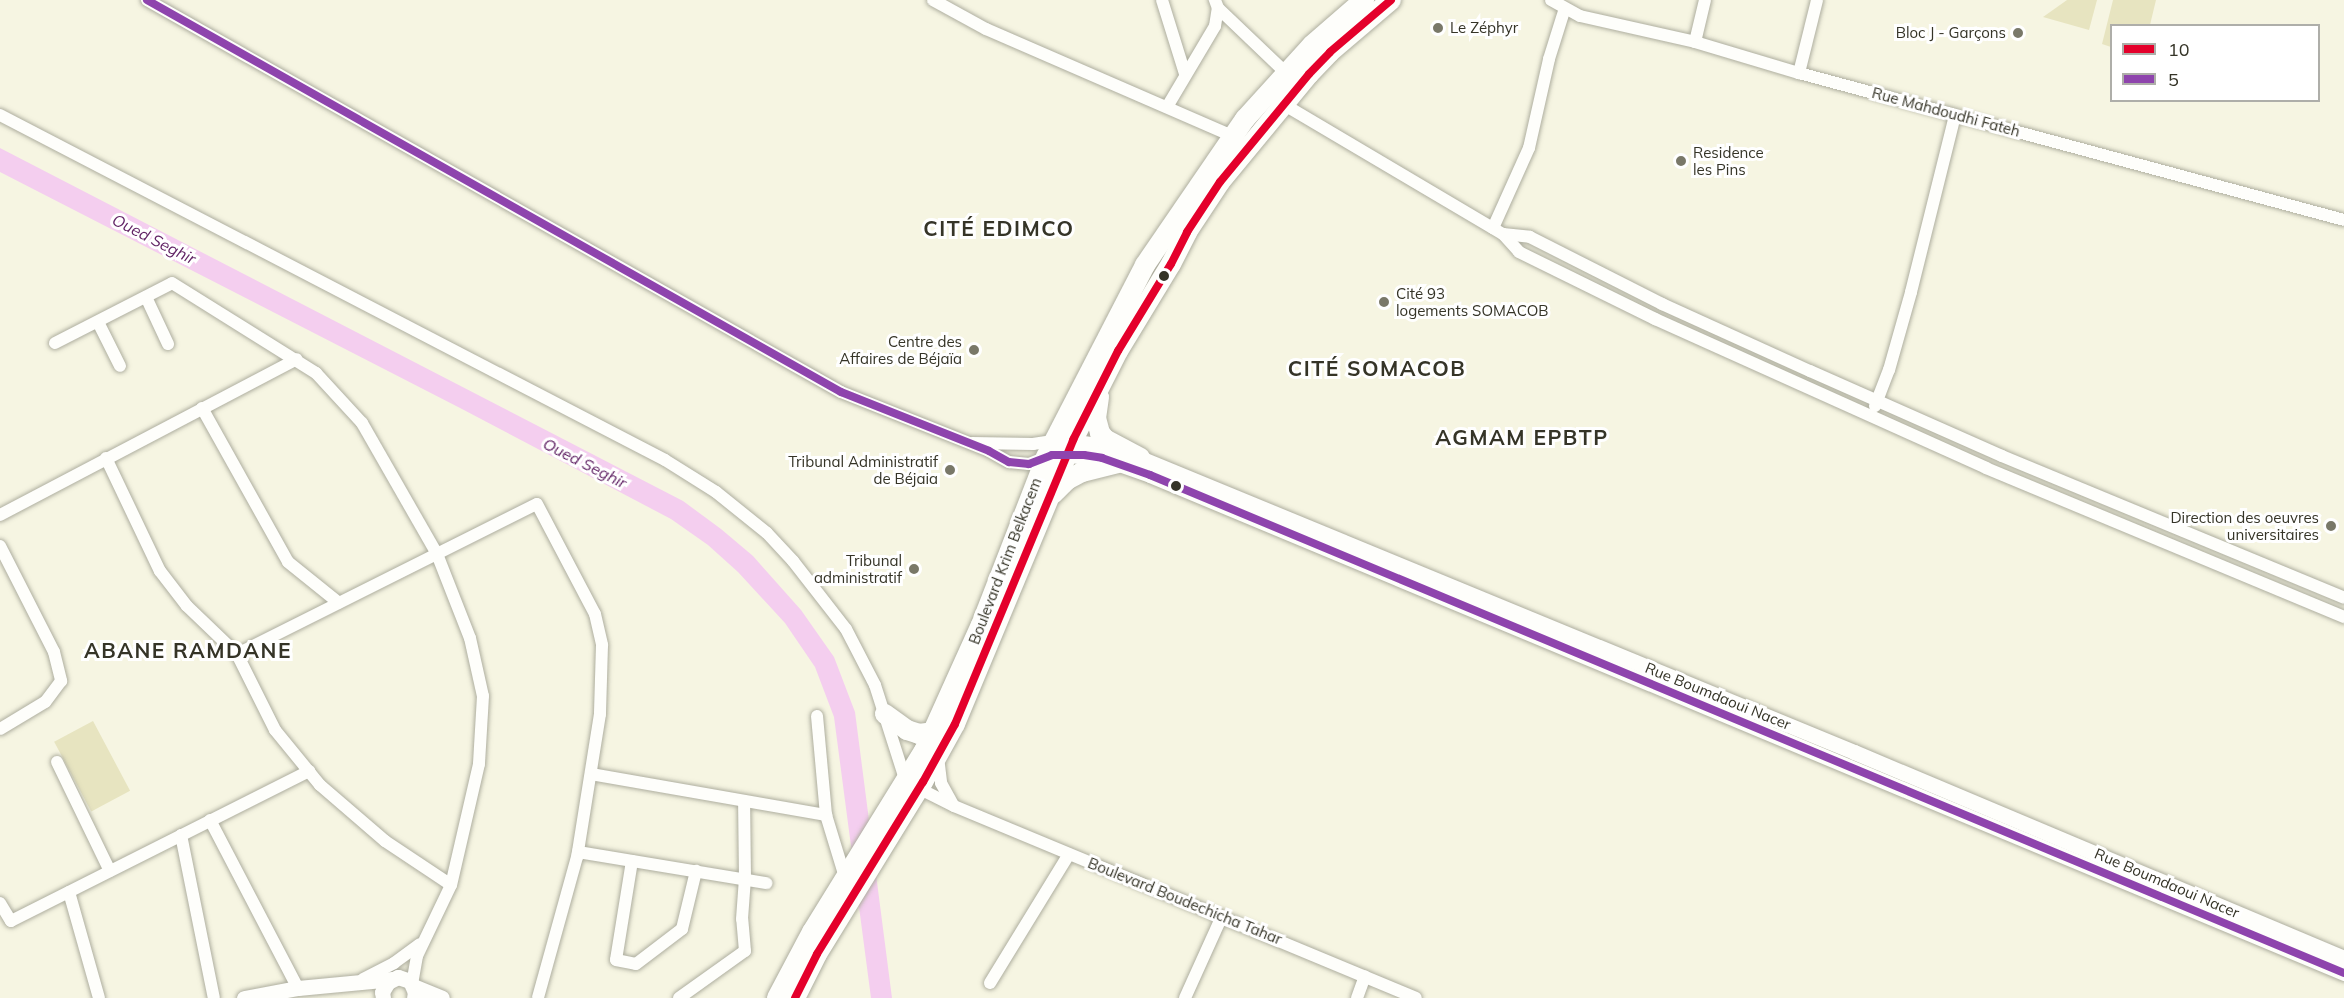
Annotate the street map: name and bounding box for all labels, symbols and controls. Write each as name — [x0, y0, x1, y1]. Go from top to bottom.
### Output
place label: Le Zéphyr — [1450, 19, 1518, 37]
marker: Le Zéphyr — [1431, 21, 1445, 35]
place label: Bloc J - Garçons — [1896, 24, 2006, 42]
legend — [2110, 24, 2320, 102]
marker: Bloc J - Garçons — [2011, 26, 2025, 40]
text: 10 — [2168, 38, 2190, 61]
text: 5 — [2168, 68, 2179, 91]
street label: Rue Mahdoudhi Fateh — [1870, 84, 2022, 140]
place label: Residence les Pins — [1693, 143, 1764, 178]
marker: Residence les Pins — [1674, 154, 1688, 168]
water label: Oued Seghir — [109, 210, 199, 268]
district label: CITÉ EDIMCO — [923, 215, 1075, 241]
unlabelled marker — [1158, 270, 1170, 282]
place label: Cité 93 logements SOMACOB — [1396, 284, 1548, 319]
marker: Cité 93 logements SOMACOB — [1377, 295, 1391, 309]
place label: Centre des Affaires de Béjaïa — [839, 332, 962, 367]
marker: Centre des Affaires de Béjaïa — [967, 343, 981, 357]
district label: CITÉ SOMACOB — [1288, 355, 1466, 381]
district label: AGMAM EPBTP — [1435, 424, 1609, 450]
water label: Oued Seghir — [540, 434, 630, 492]
place label: Tribunal Administratif de Béjaia — [788, 452, 938, 487]
marker: Tribunal Administratif de Béjaia — [943, 463, 957, 477]
street label: Boulevard Krim Belkacem — [965, 475, 1045, 647]
unlabelled marker — [1170, 480, 1182, 492]
place label: Direction des oeuvres universitaires — [2170, 508, 2319, 543]
marker: Direction des oeuvres universitaires — [2324, 519, 2338, 533]
place label: Tribunal administratif — [814, 551, 902, 586]
marker: Tribunal administratif — [907, 562, 921, 576]
district label: ABANE RAMDANE — [84, 637, 292, 663]
street label: Rue Boumdaoui Nacer — [1643, 659, 1793, 733]
street label: Rue Boumdaoui Nacer — [2092, 844, 2242, 922]
street label: Boulevard Boudechicha Tahar — [1085, 854, 1285, 948]

